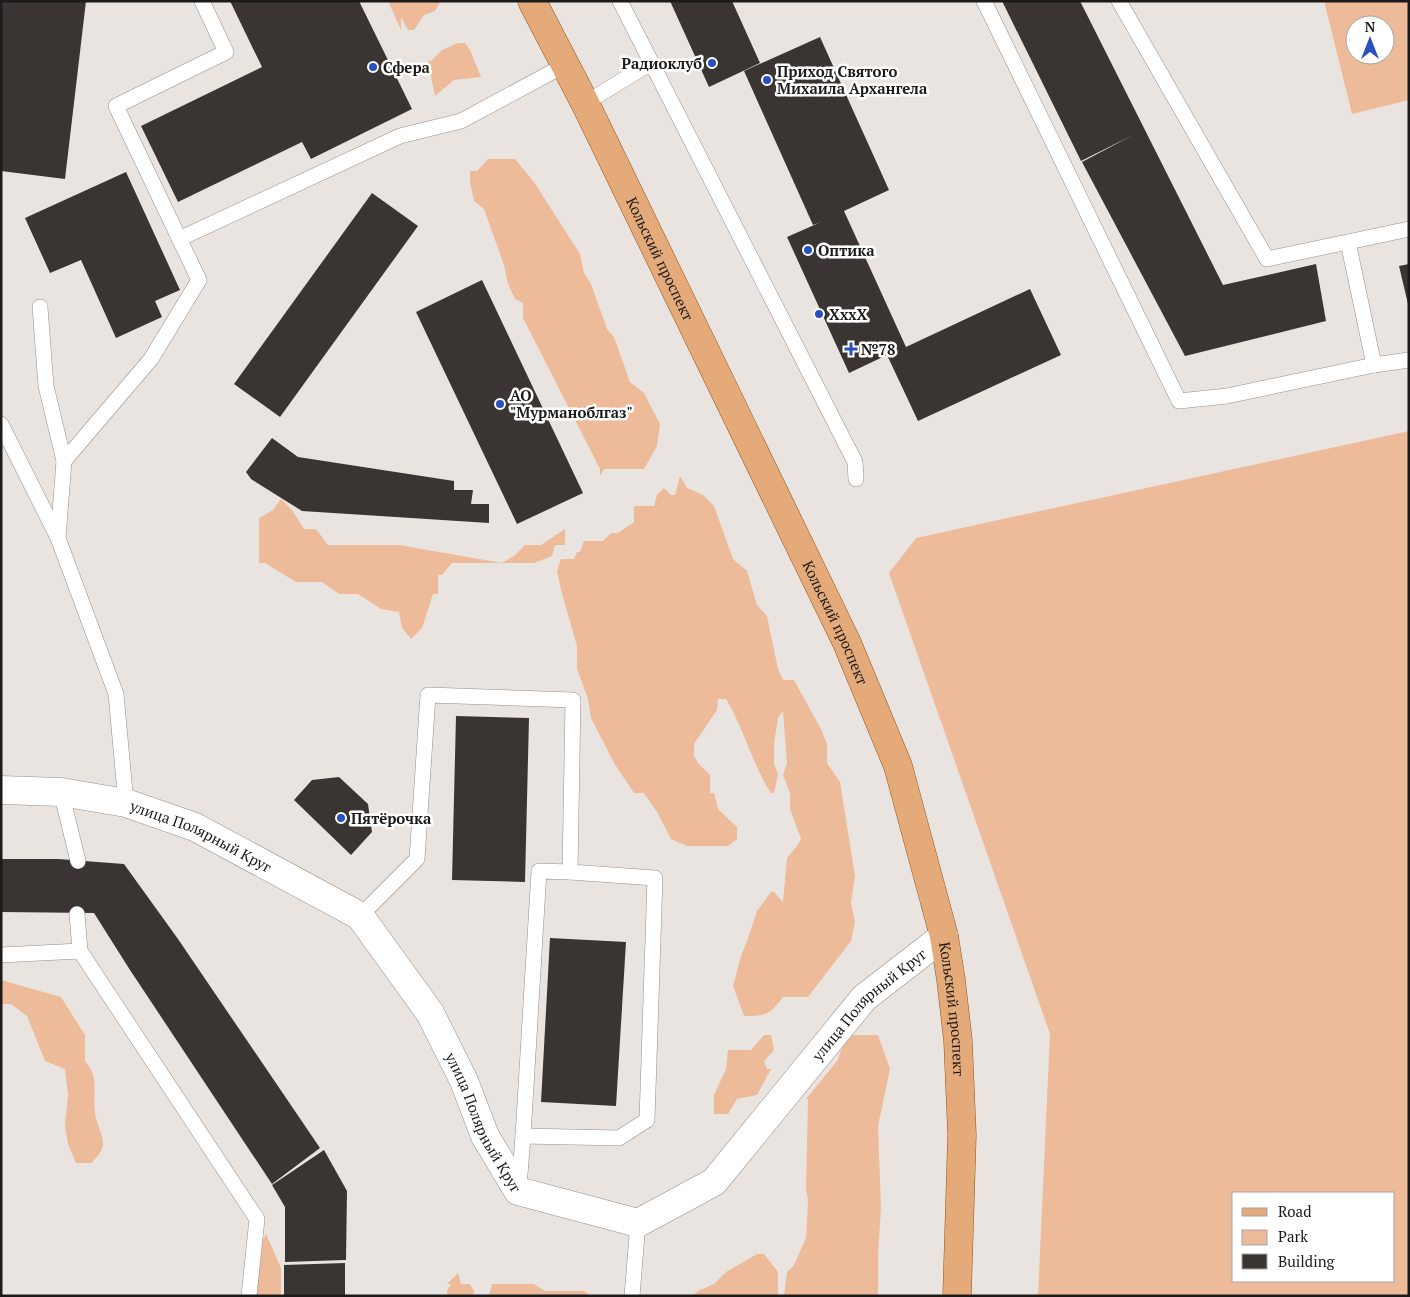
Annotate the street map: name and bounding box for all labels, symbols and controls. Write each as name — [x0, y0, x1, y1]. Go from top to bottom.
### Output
north arrow — [1345, 15, 1395, 65]
text: N — [1365, 17, 1376, 36]
place label: Радиоклуб — [622, 53, 702, 73]
place label: Сфера — [383, 57, 431, 77]
marker: Радиоклуб — [706, 57, 718, 69]
marker: Сфера — [367, 61, 379, 73]
place label: Приход Святого Михаила Архангела — [777, 61, 928, 98]
marker: Приход Святого Михаила Архангела — [761, 74, 773, 86]
street label: Кольский проспект — [622, 194, 699, 324]
place label: Оптика — [818, 240, 875, 260]
marker: Оптика — [802, 244, 814, 256]
place label: XxxX — [829, 304, 868, 324]
marker: XxxX — [813, 308, 825, 320]
place label: №78 — [861, 339, 896, 359]
marker: №78 — [845, 343, 857, 355]
place label: AO "Мурманоблгаз" — [510, 385, 633, 422]
marker: AO "Мурманоблгаз" — [494, 398, 506, 410]
street label: Кольский проспект — [798, 557, 873, 688]
street label: улица Полярный Круг — [127, 795, 276, 877]
place label: Пятёрочка — [351, 808, 432, 828]
marker: Пятёрочка — [335, 812, 347, 824]
street label: Кольский проспект — [935, 940, 970, 1077]
street label: улица Полярный Круг — [806, 943, 930, 1065]
street label: улица Полярный Круг — [441, 1048, 527, 1196]
legend — [1232, 1192, 1395, 1282]
text: Road — [1278, 1201, 1311, 1221]
text: Park — [1278, 1226, 1308, 1246]
text: Building — [1278, 1251, 1336, 1271]

